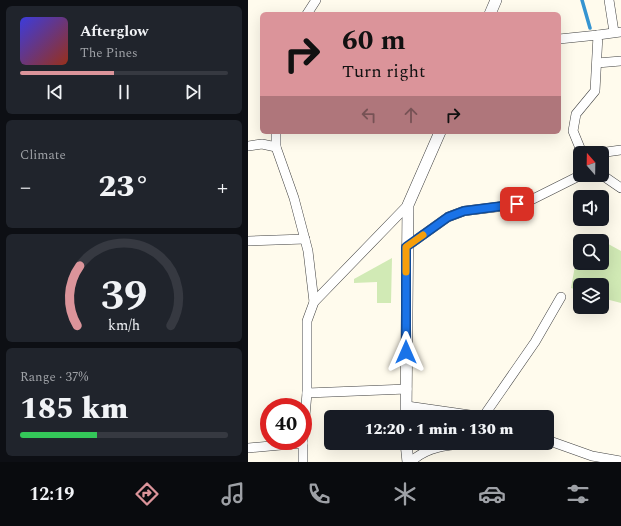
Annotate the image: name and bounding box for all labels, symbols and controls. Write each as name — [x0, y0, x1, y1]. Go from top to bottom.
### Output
text: 60 m — [342, 19, 406, 62]
text: Afterglow — [80, 20, 148, 43]
icon: right — [276, 28, 328, 80]
text: The Pines — [80, 43, 138, 63]
text: Turn right — [342, 58, 425, 85]
icon: previous — [44, 81, 66, 103]
icon: pause — [113, 81, 135, 103]
icon: next — [182, 81, 204, 103]
icon: left — [358, 104, 380, 126]
icon: ahead — [400, 104, 422, 126]
icon: right — [442, 104, 464, 126]
text: Climate — [20, 145, 66, 165]
north arrow — [573, 146, 609, 182]
map controls — [573, 146, 609, 314]
text: 23° — [99, 164, 150, 210]
text: − — [20, 171, 31, 204]
text: + — [217, 171, 228, 204]
pin — [500, 187, 534, 221]
button: sound — [573, 190, 609, 226]
icon: arrive — [506, 193, 528, 215]
button: search — [573, 234, 609, 270]
text: 39 — [101, 265, 147, 328]
button: layers — [573, 278, 609, 314]
text: km/h — [108, 315, 140, 337]
position arrow — [385, 331, 427, 373]
text: Range · 37% — [20, 367, 88, 387]
text: 185 km — [20, 386, 128, 432]
speed limit sign: 40 — [260, 398, 312, 450]
text: 12:20 · 1 min · 130 m — [365, 418, 513, 441]
icon: directions — [133, 480, 161, 508]
icon: music — [219, 480, 247, 508]
icon: phone — [305, 480, 333, 508]
icon: climate — [391, 480, 419, 508]
icon: car — [478, 480, 506, 508]
icon: filters — [564, 480, 592, 508]
text: 12:19 — [29, 481, 74, 508]

